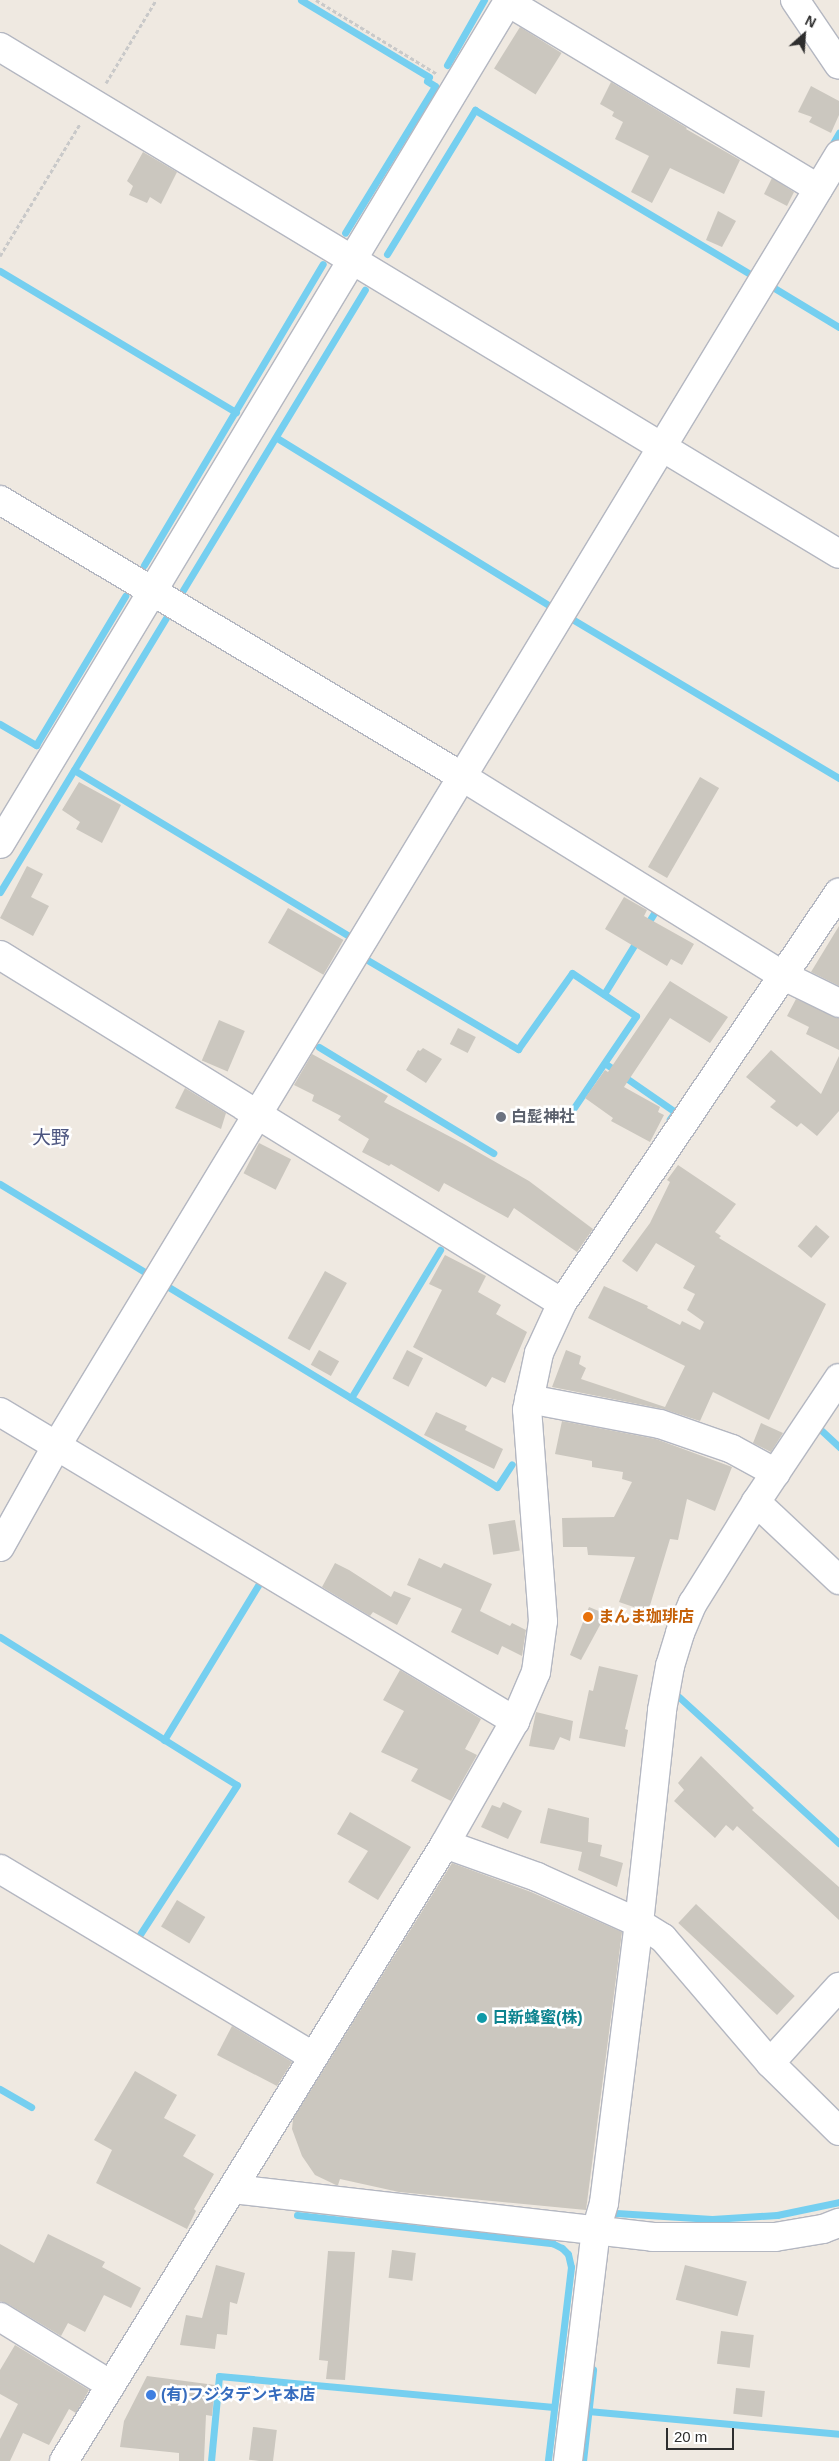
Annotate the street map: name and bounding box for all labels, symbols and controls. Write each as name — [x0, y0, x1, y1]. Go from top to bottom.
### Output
north arrow — [779, 10, 829, 60]
text: N — [803, 12, 819, 31]
place label: 白髭神社 — [511, 1107, 575, 1127]
marker: 白髭神社 — [495, 1111, 507, 1123]
district label: 大野 — [32, 1127, 70, 1149]
place label: まんま珈琲店 — [598, 1607, 694, 1627]
marker: まんま珈琲店 — [582, 1611, 594, 1623]
place label: 日新蜂蜜(株) — [492, 2008, 583, 2028]
marker: 日新蜂蜜(株) — [476, 2012, 488, 2024]
place label: (有)フジタデンキ本店 — [161, 2385, 316, 2405]
marker: (有)フジタデンキ本店 — [145, 2389, 157, 2401]
scale bar — [669, 2418, 736, 2450]
text: 20 m — [674, 2428, 707, 2445]

